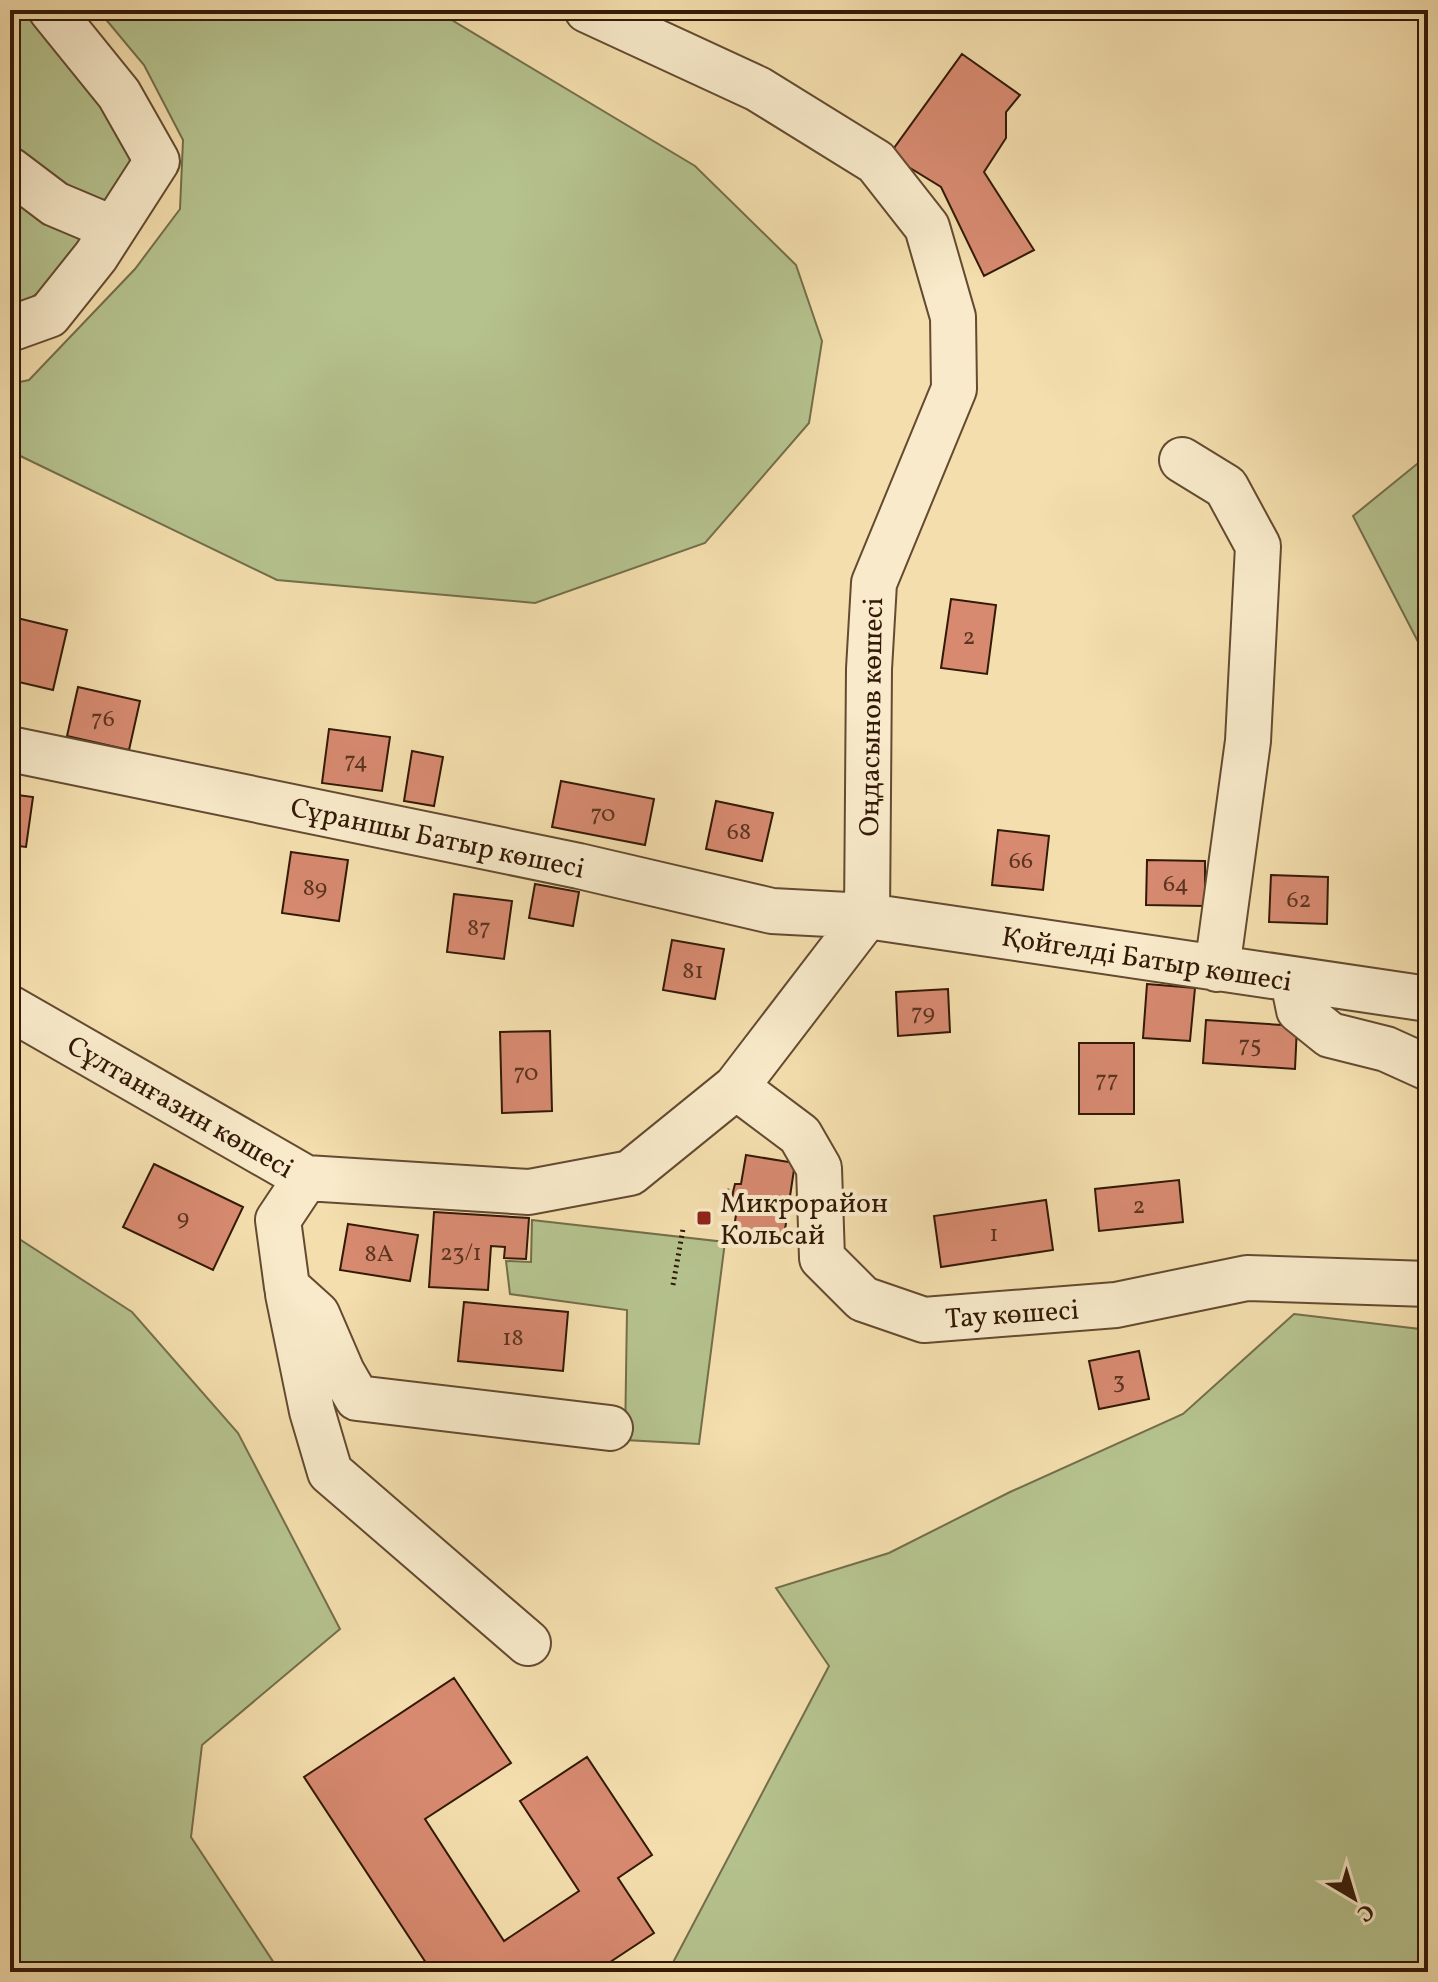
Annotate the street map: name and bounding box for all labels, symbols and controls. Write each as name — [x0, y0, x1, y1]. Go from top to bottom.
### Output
street label: Оңдасынов көшесі — [851, 597, 894, 837]
house number: 2 — [963, 621, 975, 655]
house number: 76 — [91, 703, 115, 737]
house number: 74 — [344, 745, 368, 779]
street label: Сұраншы Батыр көшесі — [287, 789, 588, 890]
house number: 70 — [590, 798, 616, 832]
house number: 68 — [727, 816, 751, 850]
house number: 66 — [1009, 845, 1033, 879]
house number: 64 — [1163, 868, 1189, 902]
house number: 89 — [303, 872, 327, 906]
house number: 62 — [1286, 884, 1312, 918]
house number: 87 — [467, 912, 491, 946]
street label: Қойгелді Батыр көшесі — [999, 918, 1295, 1003]
house number: 81 — [682, 955, 704, 989]
house number: 79 — [911, 997, 935, 1031]
street label: Сұлтанғазин көшесі — [59, 1027, 300, 1189]
house number: 75 — [1238, 1029, 1262, 1063]
house number: 70 — [513, 1057, 539, 1091]
house number: 77 — [1095, 1064, 1119, 1098]
place label: Микрорайон Кольсай — [720, 1185, 888, 1256]
house number: 2 — [1133, 1190, 1145, 1224]
house number: 9 — [177, 1202, 189, 1236]
marker: Микрорайон Кольсай — [695, 1209, 713, 1227]
house number: 1 — [989, 1218, 999, 1252]
house number: 23/1 — [440, 1237, 482, 1271]
house number: 8А — [364, 1238, 394, 1272]
street label: Тау көшесі — [944, 1291, 1080, 1340]
house number: 18 — [502, 1322, 524, 1356]
house number: 3 — [1113, 1365, 1125, 1399]
north arrow — [1314, 1858, 1394, 1938]
text: С — [1350, 1895, 1380, 1928]

